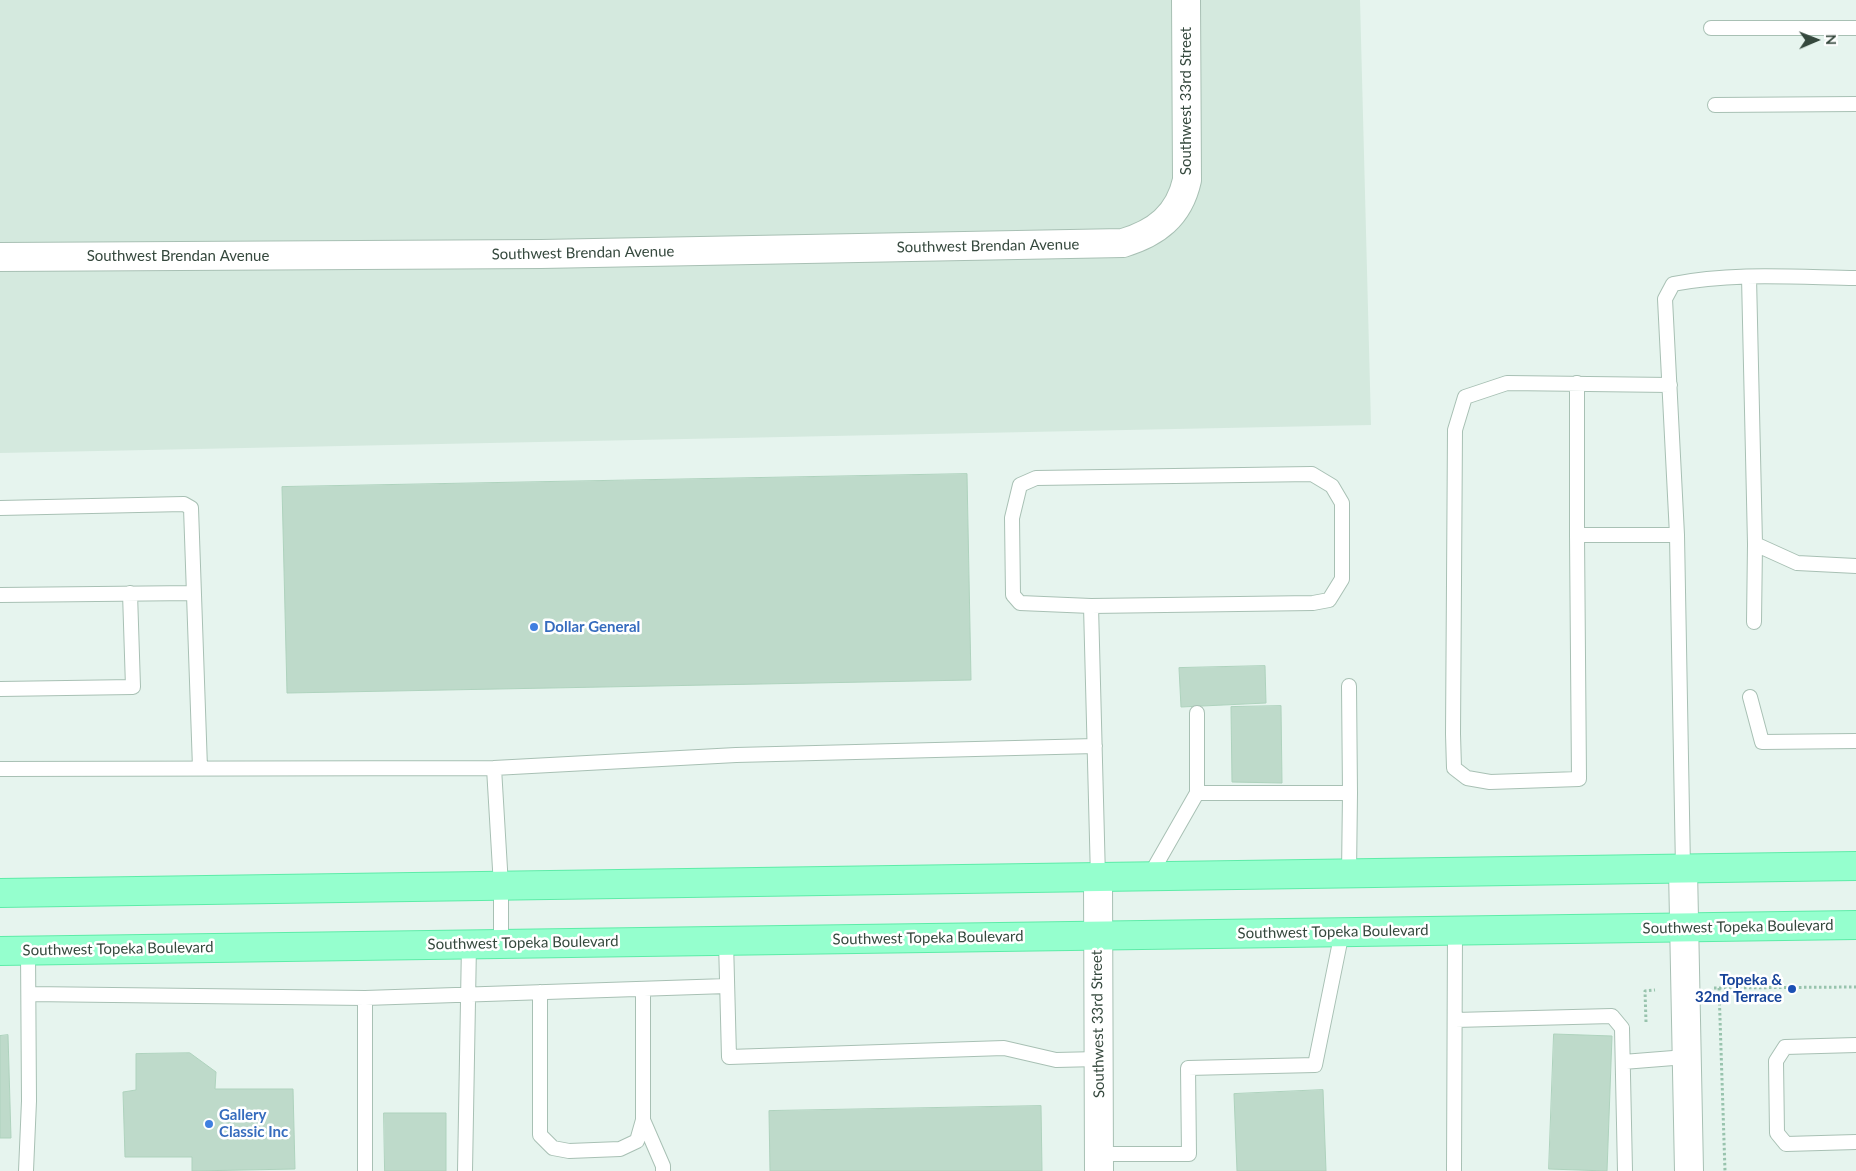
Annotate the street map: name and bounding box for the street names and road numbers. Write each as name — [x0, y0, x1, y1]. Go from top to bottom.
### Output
street label: Southwest 33rd Street — [1177, 27, 1195, 175]
street label: Southwest Brendan Avenue — [897, 235, 1079, 257]
street label: Southwest Brendan Avenue — [492, 242, 674, 264]
street label: Southwest Brendan Avenue — [87, 247, 269, 265]
street label: Southwest Topeka Boulevard — [1642, 916, 1834, 938]
street label: Southwest Topeka Boulevard — [1237, 921, 1429, 943]
street label: Southwest Topeka Boulevard — [832, 927, 1024, 949]
street label: Southwest Topeka Boulevard — [427, 932, 619, 954]
street label: Southwest Topeka Boulevard — [22, 938, 214, 960]
street label: Southwest 33rd Street — [1088, 950, 1108, 1098]

